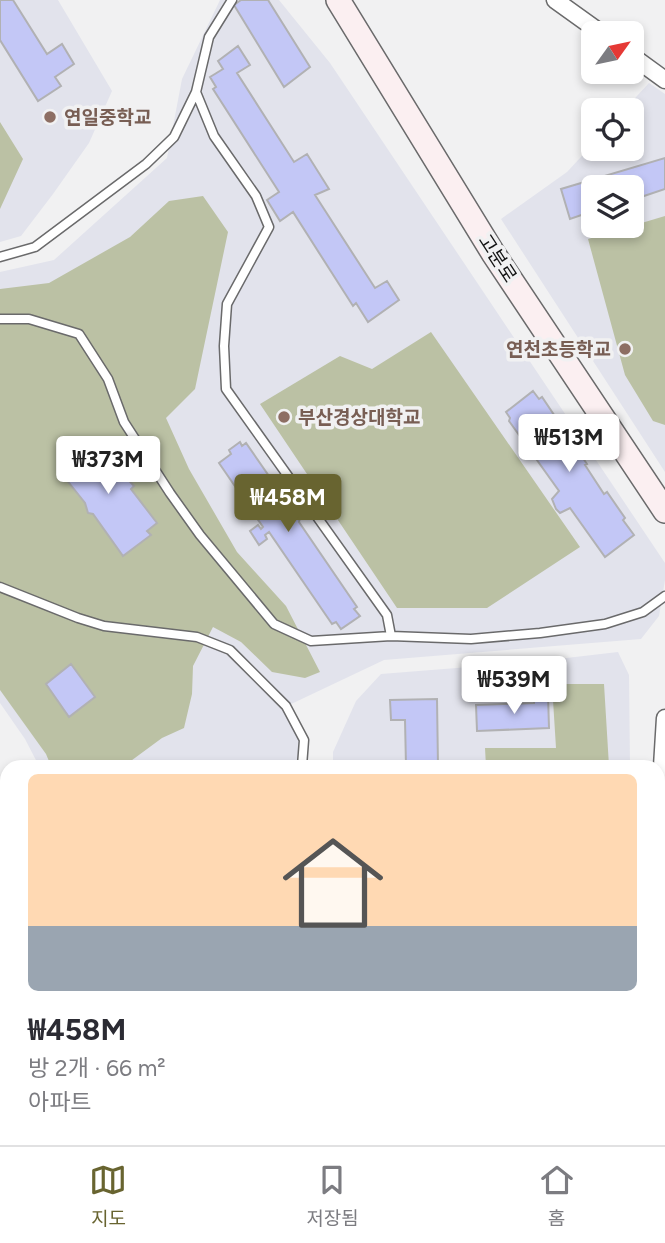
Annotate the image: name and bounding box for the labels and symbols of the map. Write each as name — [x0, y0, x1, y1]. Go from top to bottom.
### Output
north arrow — [581, 21, 644, 84]
place label: 연일중학교 — [64, 106, 151, 129]
marker: 연일중학교 — [42, 109, 58, 125]
street label: 고분로 — [474, 230, 522, 287]
place label: 연천초등학교 — [506, 338, 611, 361]
marker: 연천초등학교 — [617, 341, 633, 357]
place label: 부산경상대학교 — [298, 406, 420, 429]
marker: 부산경상대학교 — [276, 409, 292, 425]
pin: ₩513M — [520, 414, 618, 474]
pin: ₩373M — [59, 436, 157, 496]
pin: ₩458M — [239, 475, 337, 534]
pin: ₩539M — [465, 656, 563, 716]

